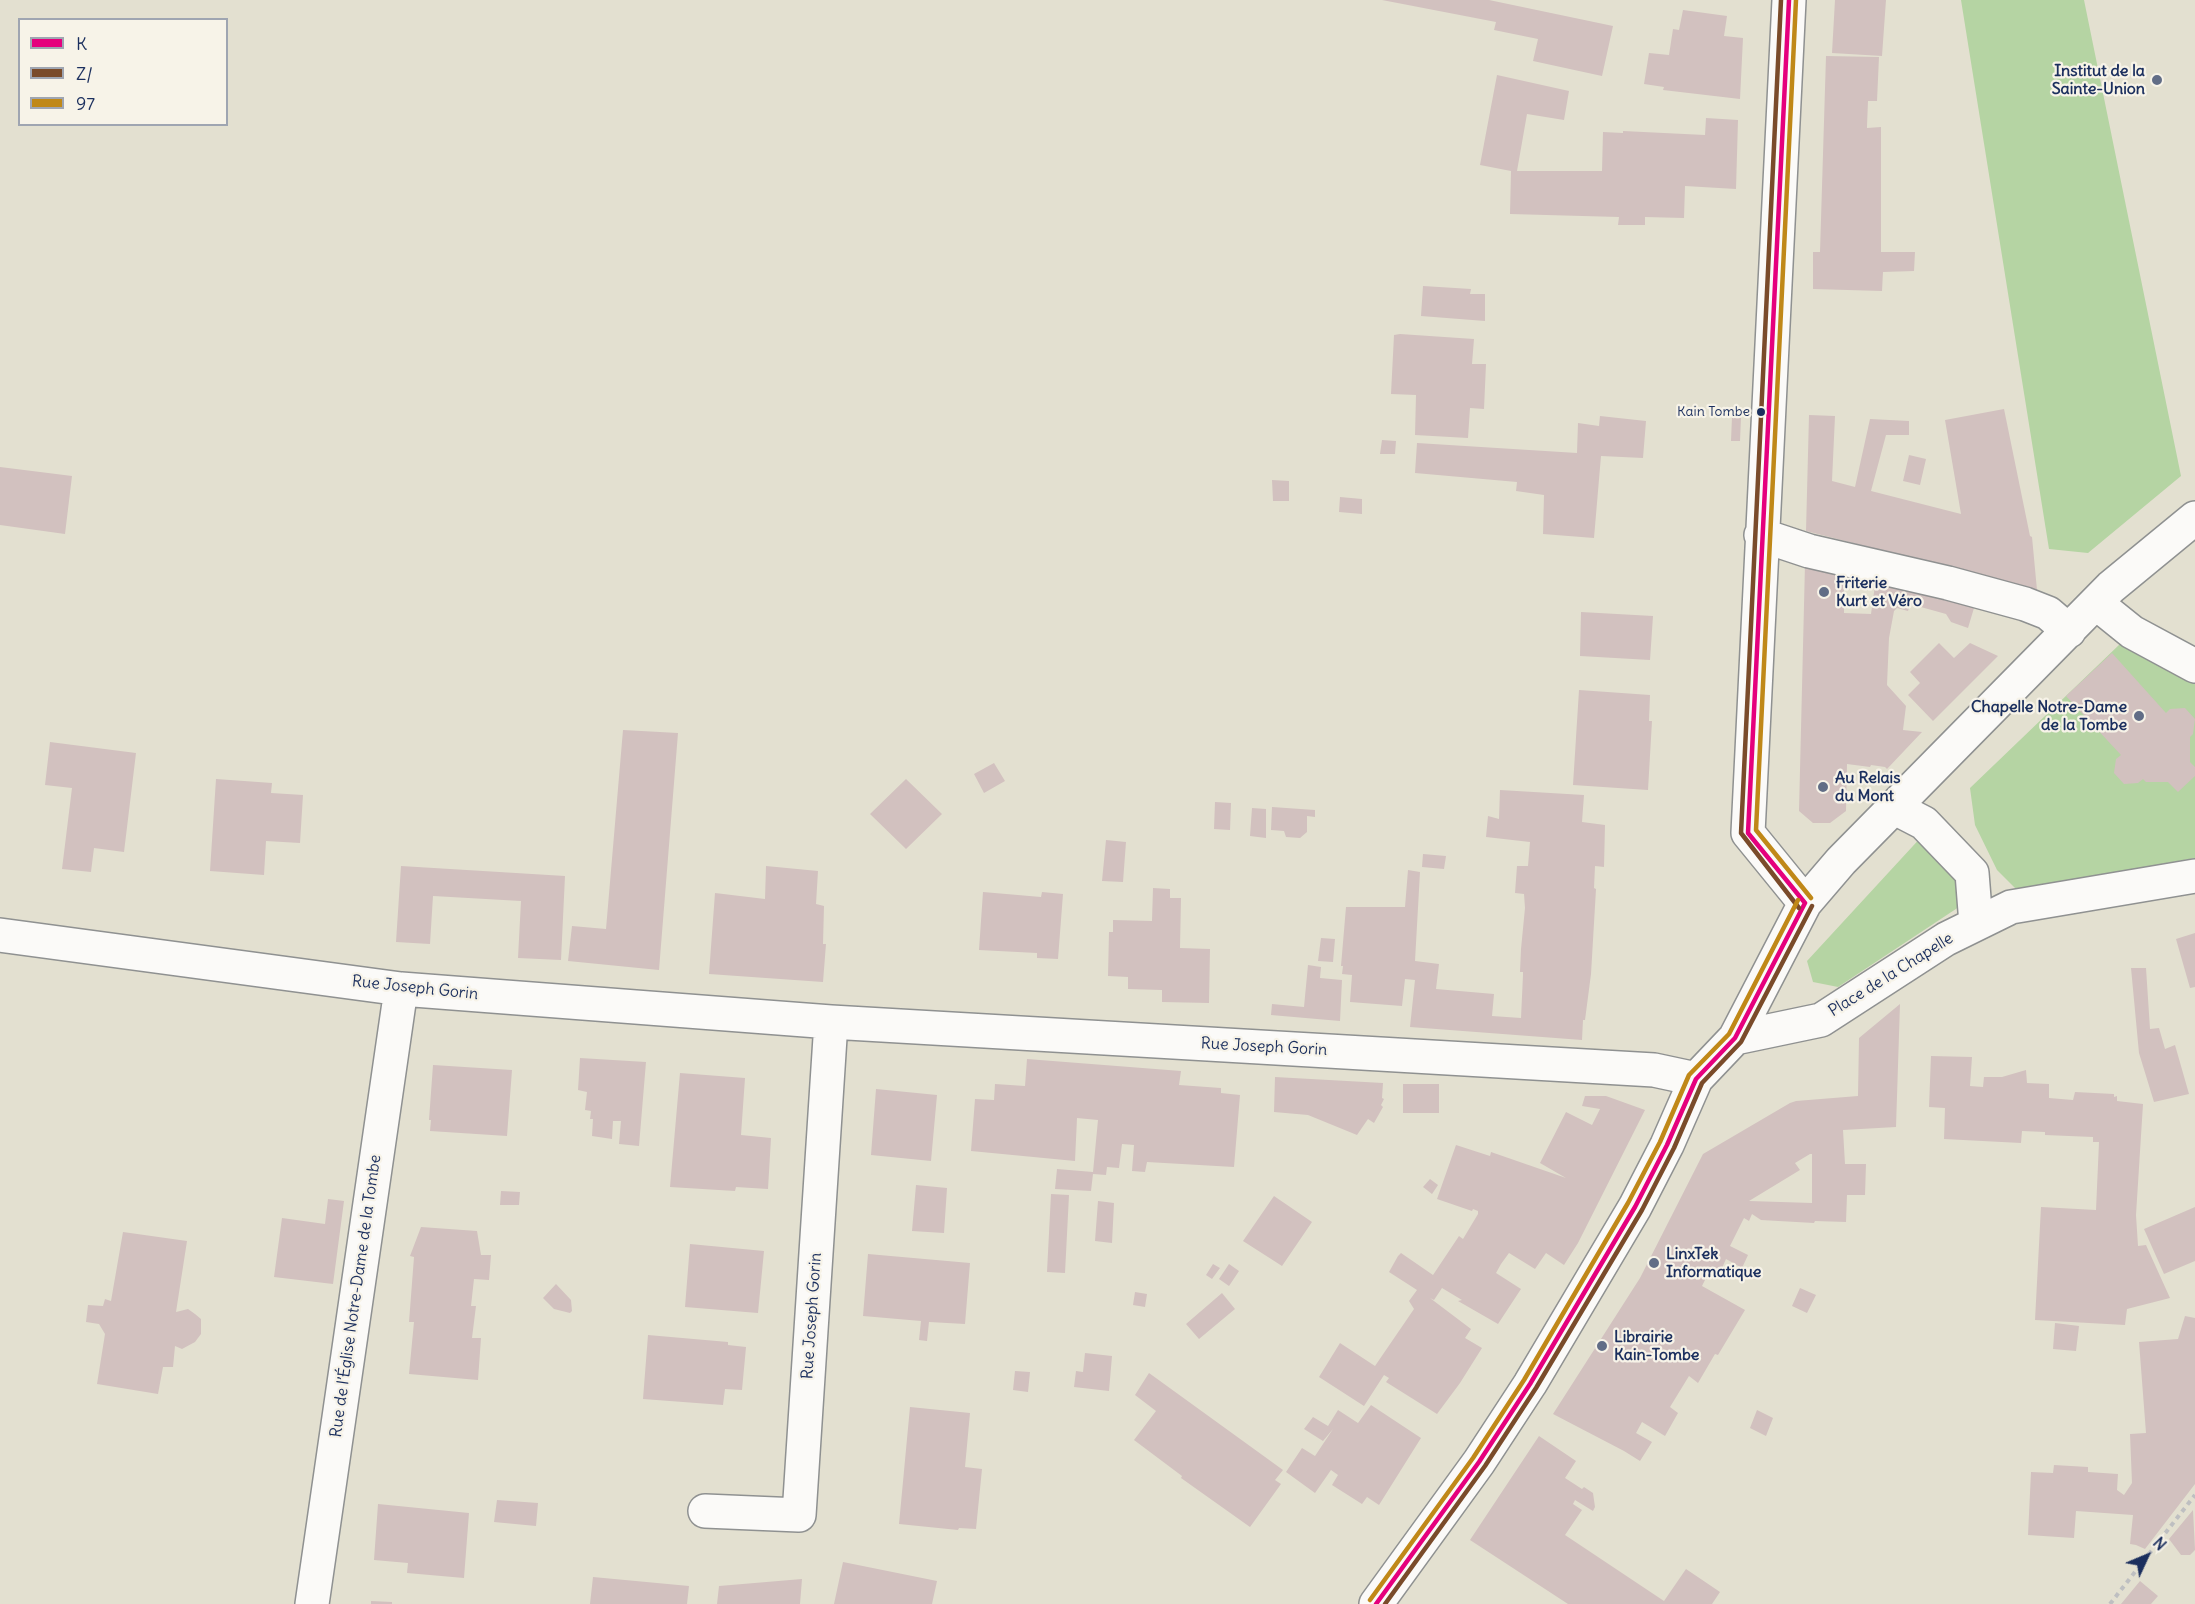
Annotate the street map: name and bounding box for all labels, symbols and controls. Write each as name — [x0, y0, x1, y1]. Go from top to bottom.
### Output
legend — [18, 18, 228, 126]
text: K — [76, 32, 87, 55]
place label: Institut de la Sainte-Union — [2052, 61, 2145, 99]
text: Z/ — [76, 62, 93, 85]
marker: Institut de la Sainte-Union — [2150, 73, 2164, 87]
text: 97 — [76, 92, 95, 115]
place label: Kain Tombe — [1677, 404, 1750, 420]
marker: Kain Tombe — [1755, 406, 1767, 418]
place label: Friterie Kurt et Véro — [1836, 573, 1922, 611]
marker: Friterie Kurt et Véro — [1817, 585, 1831, 599]
place label: Chapelle Notre-Dame de la Tombe — [1971, 697, 2127, 735]
marker: Chapelle Notre-Dame de la Tombe — [2132, 709, 2146, 723]
place label: Au Relais du Mont — [1835, 768, 1900, 806]
marker: Au Relais du Mont — [1816, 780, 1830, 794]
street label: Place de la Chapelle — [1825, 929, 1957, 1021]
street label: Rue Joseph Gorin — [351, 972, 479, 1004]
street label: Rue Joseph Gorin — [1200, 1034, 1328, 1060]
street label: Rue de l’Église Notre-Dame de la Tombe — [327, 1153, 385, 1439]
place label: LinxTek Informatique — [1666, 1244, 1761, 1282]
street label: Rue Joseph Gorin — [798, 1252, 826, 1380]
marker: LinxTek Informatique — [1647, 1256, 1661, 1270]
place label: Librairie Kain-Tombe — [1614, 1327, 1699, 1365]
marker: Librairie Kain-Tombe — [1595, 1339, 1609, 1353]
north arrow — [2117, 1526, 2177, 1586]
text: N — [2149, 1533, 2171, 1554]

